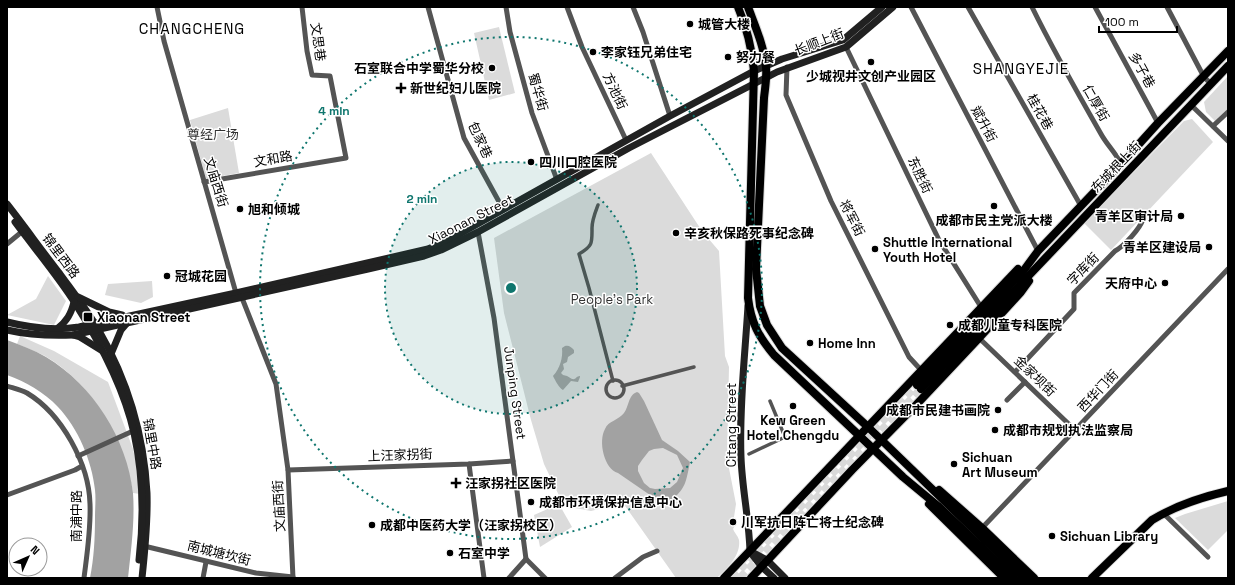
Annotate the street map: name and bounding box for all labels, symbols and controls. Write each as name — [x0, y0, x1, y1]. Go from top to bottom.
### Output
scale bar — [1099, 8, 1177, 34]
text: 100 m — [1105, 14, 1139, 30]
place label: 城管大楼 — [698, 16, 750, 33]
district label: CHANGCHENG — [139, 19, 245, 38]
marker: 城管大楼 — [685, 19, 695, 29]
street label: 文思巷 — [307, 21, 329, 63]
street label: 长顺上街 — [792, 25, 846, 59]
place label: 李家钰兄弟住宅 — [601, 44, 692, 61]
marker: 李家钰兄弟住宅 — [588, 47, 598, 57]
place label: 努力餐 — [736, 49, 775, 66]
street label: 多子巷 — [1125, 49, 1159, 91]
marker: 努力餐 — [723, 52, 733, 62]
marker: 少城视井文创产业园区 — [866, 57, 876, 67]
district label: SHANGYEJIE — [973, 59, 1069, 78]
place label: 石室联合中学蜀华分校 — [354, 60, 484, 77]
marker: 石室联合中学蜀华分校 — [487, 63, 497, 73]
place label: 少城视井文创产业园区 — [806, 68, 936, 85]
street label: 方池街 — [599, 70, 631, 112]
street label: 蜀华街 — [524, 71, 552, 113]
place label: 新世纪妇儿医院 — [410, 80, 501, 97]
marker: 新世纪妇儿医院 — [395, 82, 407, 94]
street label: 仁厚街 — [1079, 82, 1113, 124]
street label: 桂花巷 — [1023, 91, 1057, 133]
text: 4 min — [318, 103, 350, 119]
street label: 斌升街 — [967, 103, 1001, 145]
street label: 包家巷 — [464, 119, 496, 161]
park label: 尊经广场 — [187, 126, 239, 143]
street label: 东城根上街 — [1087, 138, 1145, 196]
street label: 文和路 — [252, 147, 294, 171]
place label: 四川口腔医院 — [539, 154, 617, 171]
street label: 东胜街 — [904, 154, 936, 196]
street label: 文庙西街 — [200, 155, 232, 209]
marker: 四川口腔医院 — [526, 157, 536, 167]
street label: Xiaonan Street — [426, 190, 516, 248]
text: 2 min — [406, 191, 438, 207]
street label: 将军街 — [836, 197, 868, 239]
place label: 旭和倾城 — [248, 201, 300, 218]
marker: 成都市民主党派大楼 — [989, 201, 999, 211]
marker: 旭和倾城 — [235, 204, 245, 214]
place label: 青羊区审计局 — [1095, 208, 1173, 225]
marker: 青羊区审计局 — [1176, 211, 1186, 221]
place label: 成都市民主党派大楼 — [935, 212, 1053, 229]
place label: 辛亥秋保路死事纪念碑 — [684, 225, 814, 242]
marker: 辛亥秋保路死事纪念碑 — [671, 228, 681, 238]
street label: 锦里西路 — [39, 230, 83, 282]
place label: Shuttle International Youth Hotel — [883, 234, 1012, 266]
place label: 青羊区建设局 — [1123, 239, 1201, 256]
marker: 青羊区建设局 — [1204, 242, 1214, 252]
marker: Shuttle International Youth Hotel — [870, 244, 880, 254]
street label: 字库街 — [1063, 249, 1103, 289]
place label: 冠城花园 — [175, 268, 227, 285]
marker: 冠城花园 — [162, 271, 172, 281]
place label: 天府中心 — [1105, 275, 1157, 292]
marker: 天府中心 — [1160, 278, 1170, 288]
centre of rings — [504, 281, 518, 295]
park label: People's Park — [571, 291, 653, 308]
place label: Xiaonan Street — [97, 309, 191, 326]
marker: Xiaonan Street — [82, 311, 94, 323]
place label: 成都儿童专科医院 — [958, 317, 1062, 334]
marker: 成都儿童专科医院 — [945, 320, 955, 330]
place label: Home Inn — [818, 335, 876, 352]
marker: Home Inn — [805, 338, 815, 348]
street label: Junping Street — [500, 345, 530, 441]
street label: 金家坝街 — [1010, 352, 1060, 400]
street label: 西华门街 — [1074, 366, 1122, 416]
street label: Citang Street — [723, 383, 740, 467]
marker: Kew Green Hotel Chengdu — [788, 401, 798, 411]
place label: 成都市民建书画院 — [886, 402, 990, 419]
marker: 成都市民建书画院 — [993, 405, 1003, 415]
place label: Kew Green Hotel Chengdu — [747, 412, 839, 444]
street label: 锦里中路 — [139, 417, 165, 471]
place label: 成都市规划执法监察局 — [1003, 422, 1133, 439]
marker: 成都市规划执法监察局 — [990, 425, 1000, 435]
street label: 上汪家拐街 — [367, 445, 433, 465]
place label: Sichuan Art Museum — [962, 449, 1038, 481]
marker: Sichuan Art Museum — [949, 459, 959, 469]
place label: 汪家拐社区医院 — [465, 475, 556, 492]
marker: 汪家拐社区医院 — [450, 477, 462, 489]
street label: 文庙西街 — [269, 480, 289, 532]
street label: 南浦中路 — [68, 490, 85, 542]
place label: 成都市环境保护信息中心 — [539, 494, 682, 511]
marker: 成都市环境保护信息中心 — [526, 497, 536, 507]
place label: 川军抗日阵亡将士纪念碑 — [741, 514, 884, 531]
place label: 成都中医药大学（汪家拐校区） — [380, 517, 562, 534]
marker: 川军抗日阵亡将士纪念碑 — [728, 517, 738, 527]
marker: 成都中医药大学（汪家拐校区） — [367, 520, 377, 530]
place label: Sichuan Library — [1060, 528, 1158, 545]
marker: Sichuan Library — [1047, 531, 1057, 541]
north arrow — [8, 537, 48, 577]
street label: 南城塘坎街 — [185, 537, 253, 569]
text: N — [28, 542, 43, 557]
place label: 石室中学 — [458, 545, 510, 562]
marker: 石室中学 — [445, 548, 455, 558]

